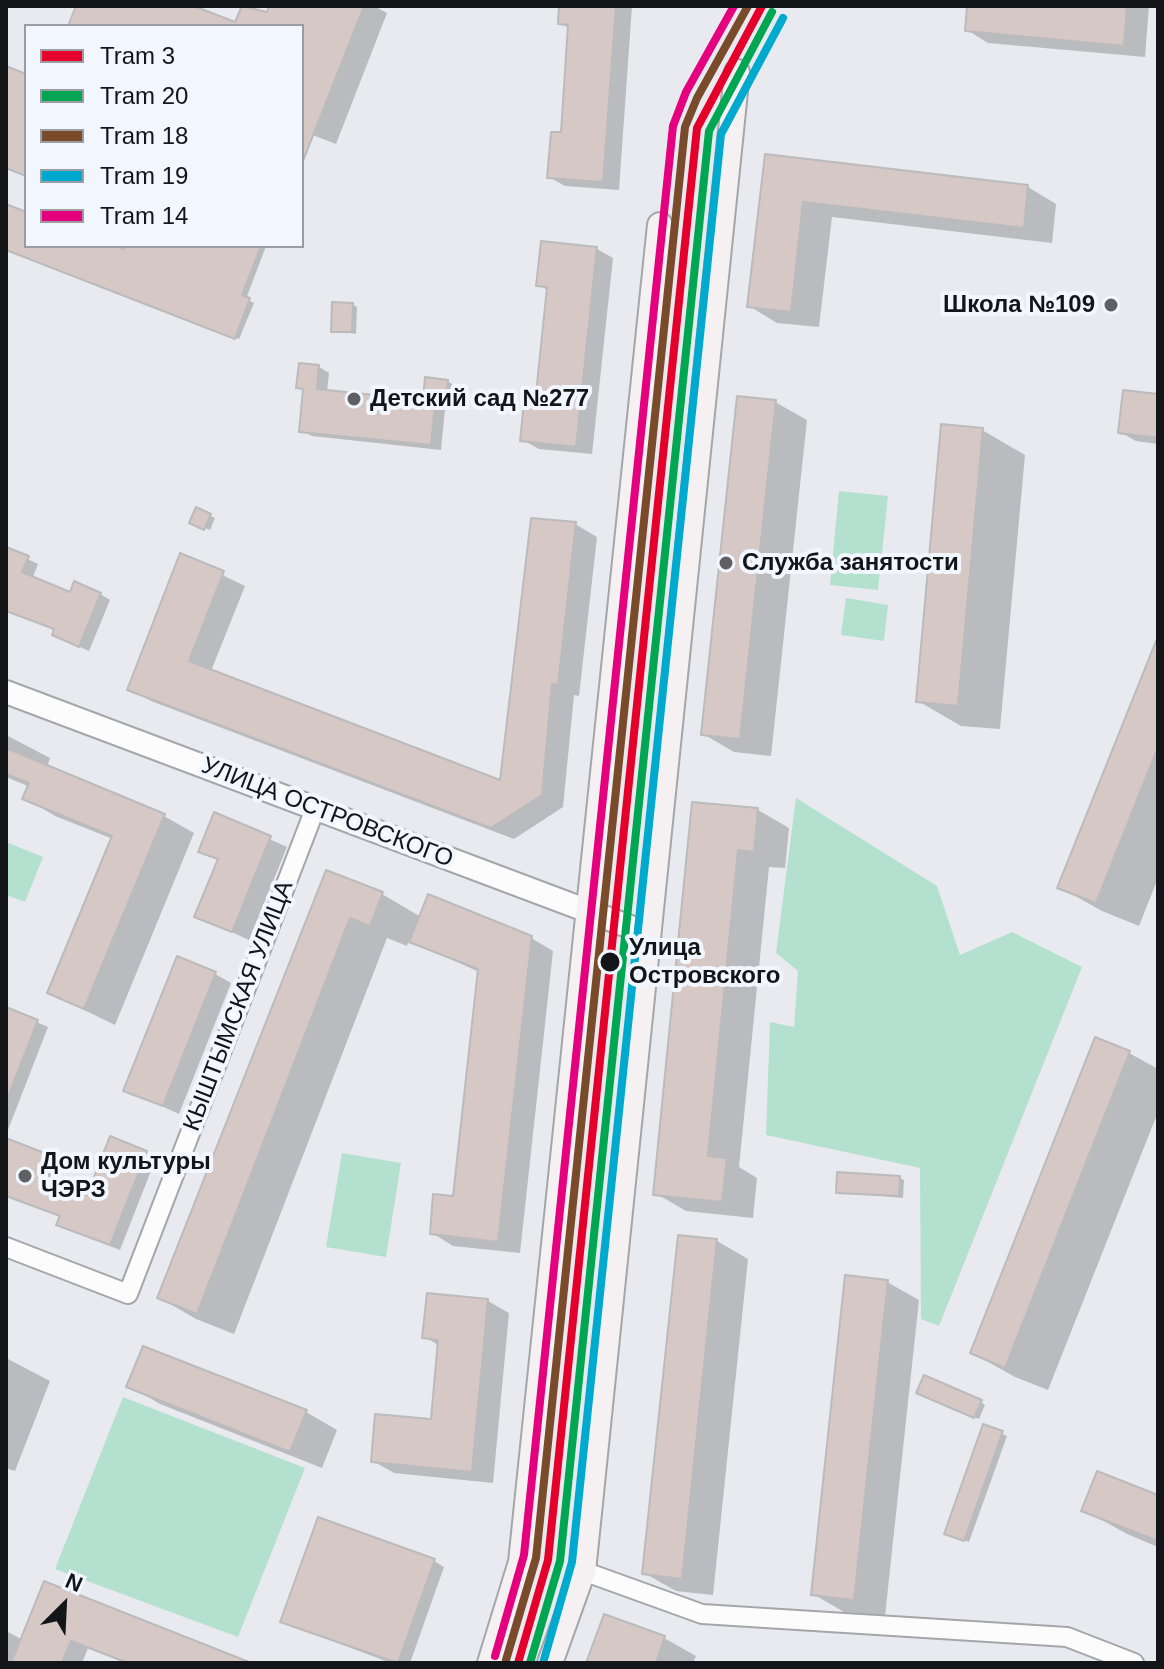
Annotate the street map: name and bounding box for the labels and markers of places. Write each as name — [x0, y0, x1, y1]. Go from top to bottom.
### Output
place label: Школа №109 — [943, 291, 1095, 319]
marker: Школа №109 — [1102, 296, 1120, 314]
place label: Детский сад №277 — [370, 385, 589, 413]
marker: Детский сад №277 — [345, 390, 363, 408]
place label: Служба занятости — [742, 549, 959, 577]
marker: Служба занятости — [717, 554, 735, 572]
place label: Улица Островского — [629, 934, 780, 990]
marker: Улица Островского — [598, 950, 622, 974]
place label: Дом культуры ЧЭРЗ — [41, 1148, 211, 1204]
marker: Дом культуры ЧЭРЗ — [16, 1167, 34, 1185]

